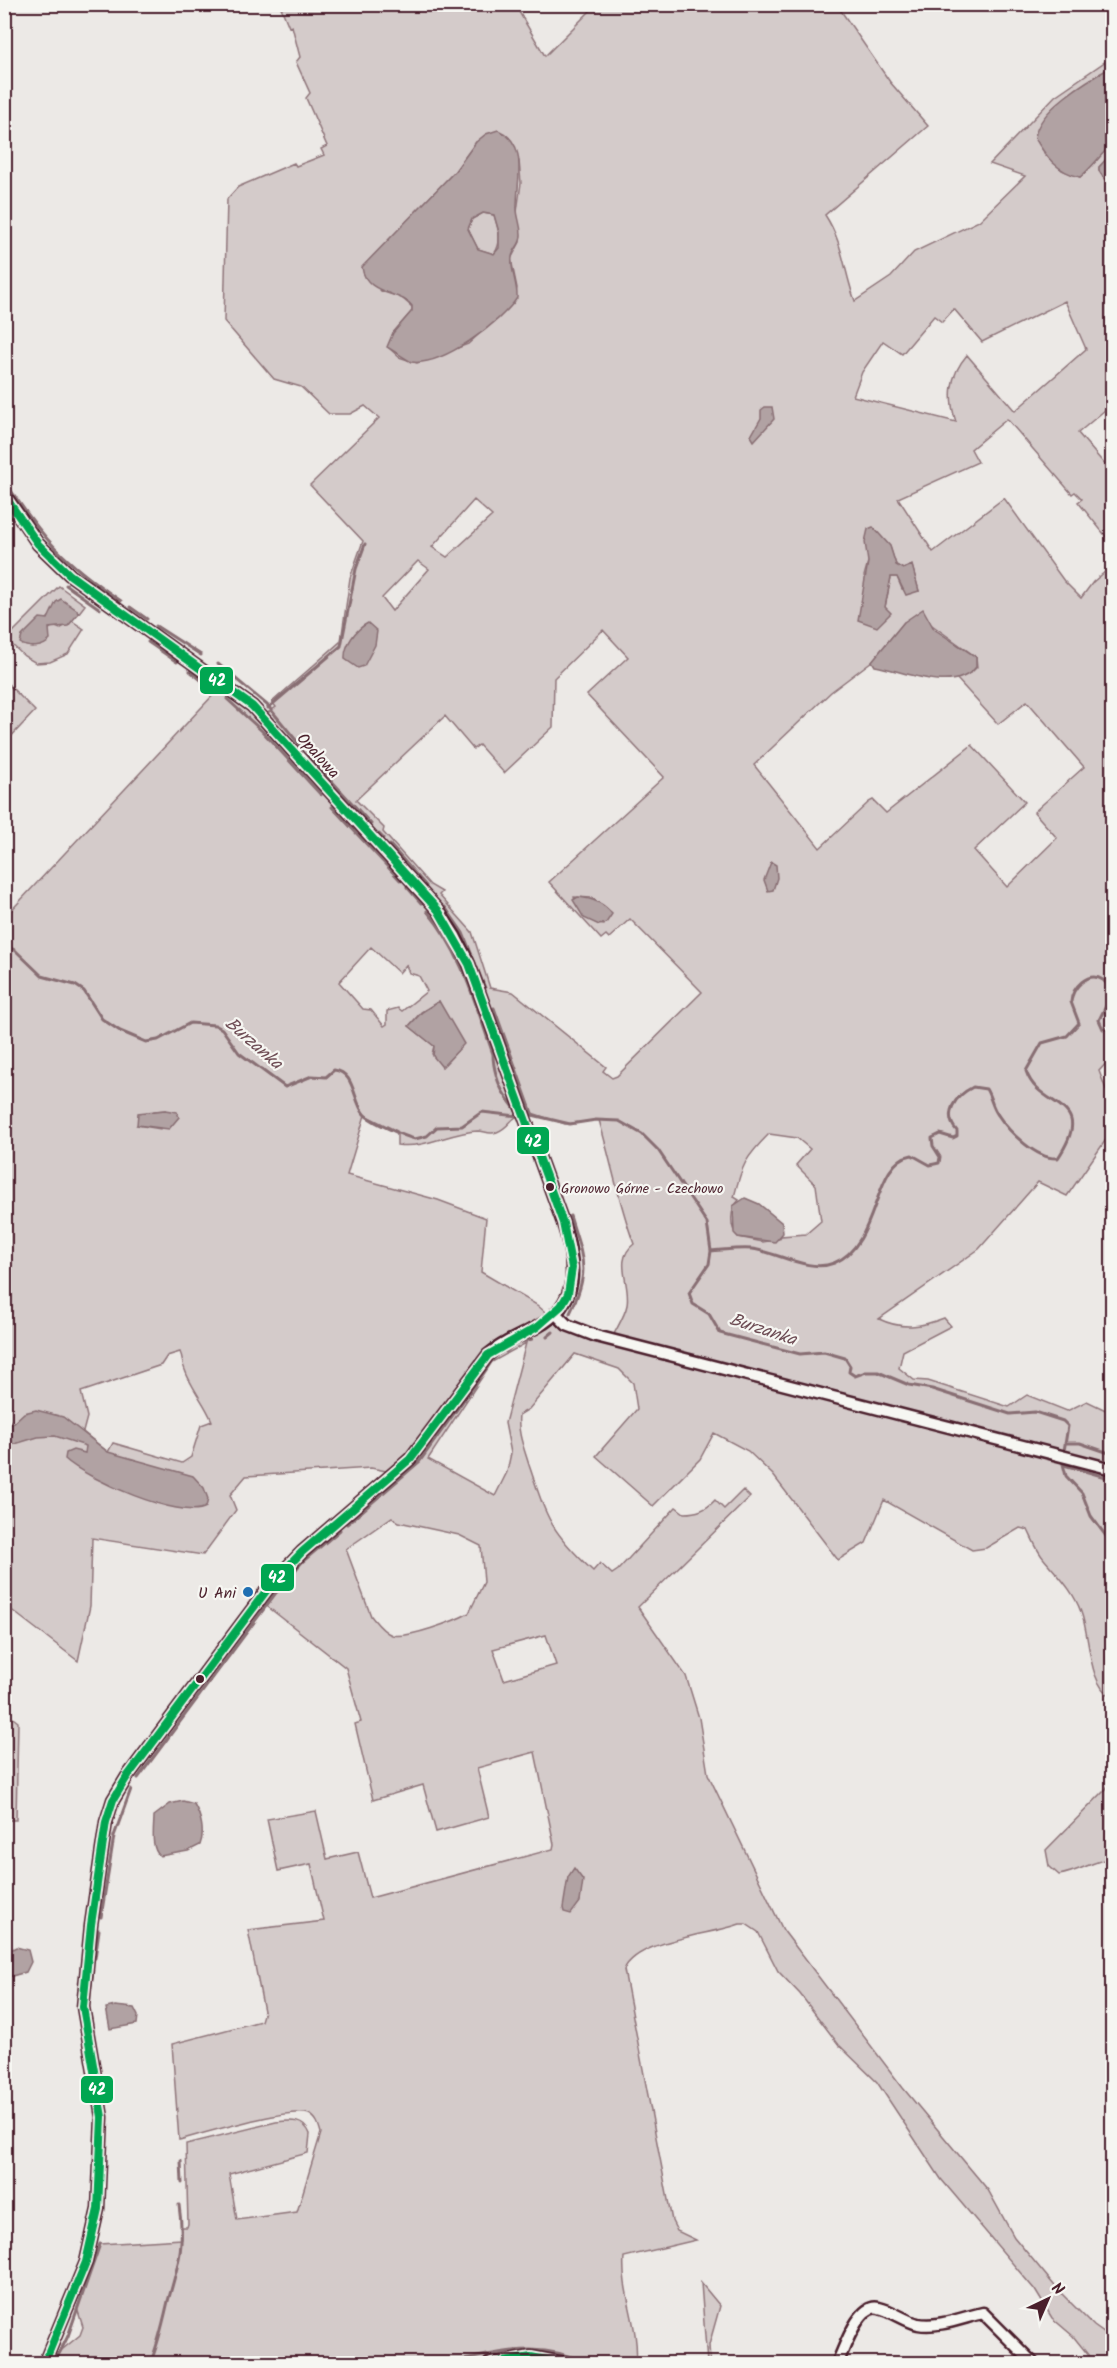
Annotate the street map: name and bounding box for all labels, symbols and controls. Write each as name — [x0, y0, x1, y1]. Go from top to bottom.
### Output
line badge: 42 — [199, 666, 234, 695]
text: 42 — [208, 669, 226, 694]
street label: Opalowa — [290, 727, 345, 785]
water label: Burzanka — [217, 1011, 290, 1079]
line badge: 42 — [516, 1126, 550, 1155]
text: 42 — [524, 1130, 542, 1155]
place label: Gronowo Górne - Czechowo — [561, 1178, 723, 1200]
marker: Gronowo Górne - Czechowo — [544, 1181, 556, 1193]
water label: Burzanka — [725, 1306, 801, 1355]
line badge: 42 — [260, 1563, 295, 1592]
text: 42 — [268, 1566, 286, 1591]
place label: U Ani — [198, 1581, 237, 1606]
marker: U Ani — [241, 1585, 255, 1599]
unlabelled marker — [194, 1673, 206, 1685]
line badge: 42 — [80, 2075, 114, 2104]
text: 42 — [88, 2078, 106, 2103]
north arrow — [1018, 2269, 1078, 2329]
text: N — [1045, 2277, 1070, 2302]

